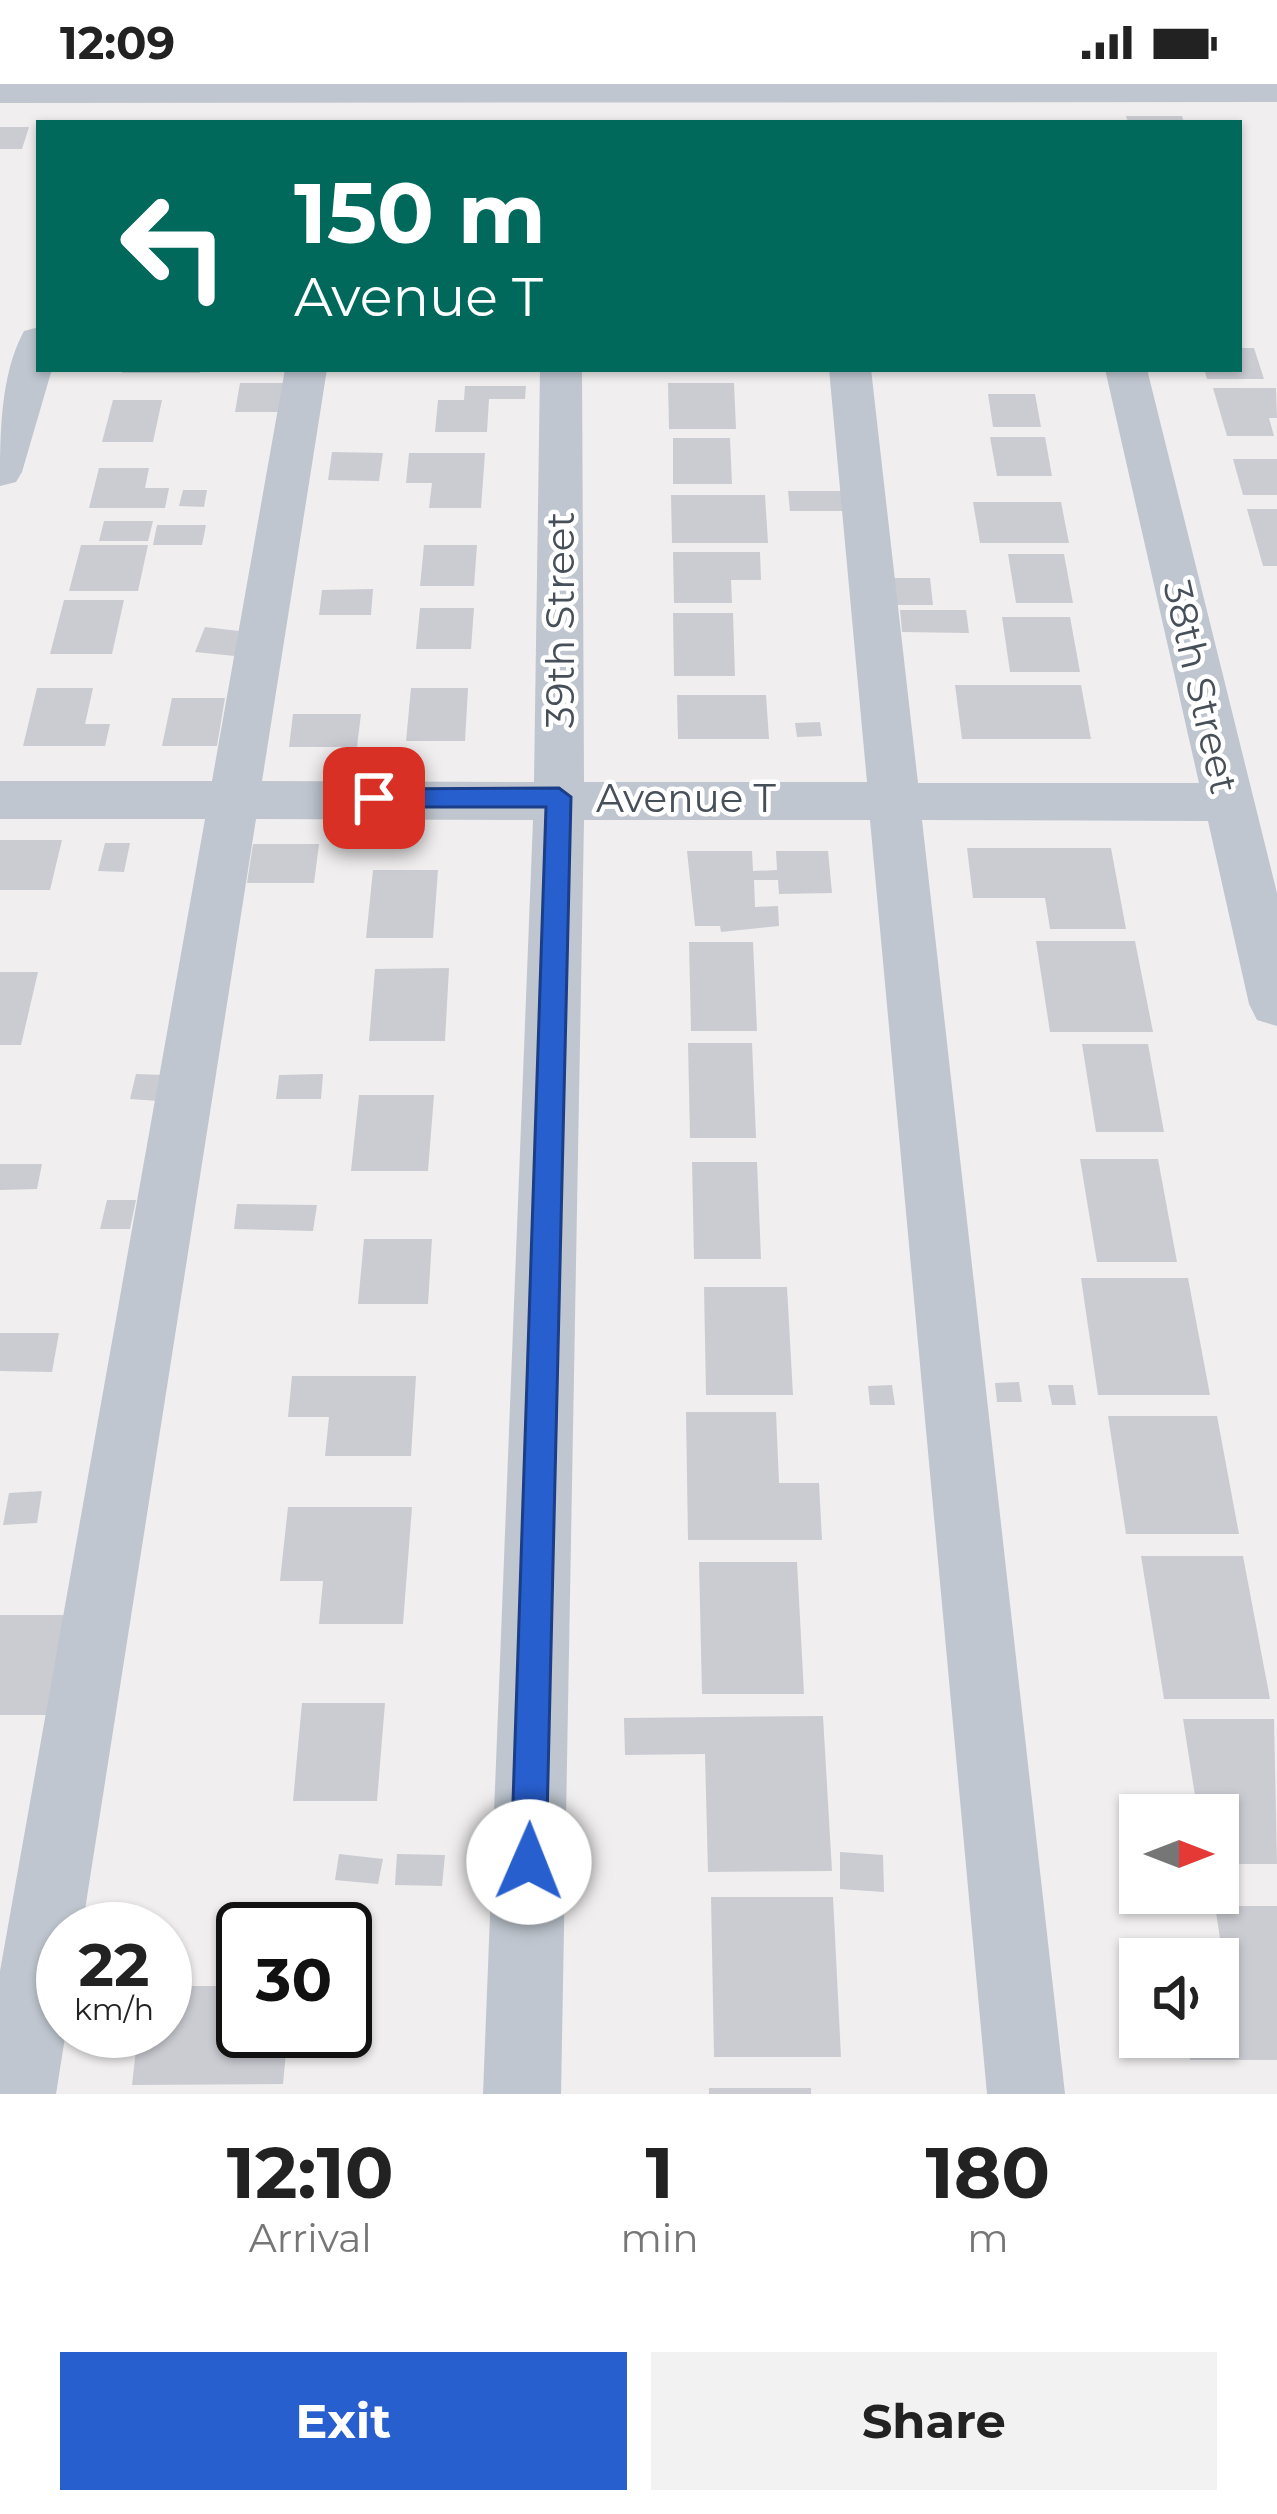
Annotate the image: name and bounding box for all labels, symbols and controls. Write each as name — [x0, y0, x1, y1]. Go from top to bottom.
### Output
text: 12:09 — [60, 15, 175, 70]
text: 150 m — [294, 162, 546, 264]
icon: left — [96, 168, 252, 324]
text: Avenue T — [294, 264, 543, 330]
street label: 39th Street — [536, 512, 584, 728]
street label: 38th Street — [1153, 576, 1249, 798]
pin — [323, 747, 425, 849]
icon: arrive — [341, 765, 407, 831]
street label: Avenue T — [596, 774, 777, 822]
north arrow — [1119, 1794, 1239, 1914]
map controls — [1119, 1794, 1239, 2058]
position arrow — [466, 1799, 592, 1925]
speed limit sign: 30 — [216, 1902, 372, 2058]
text: 22 — [79, 1928, 149, 2001]
button: sound — [1119, 1938, 1239, 2058]
text: km/h — [74, 1991, 154, 2028]
text: 12:10 — [227, 2128, 394, 2216]
text: 1 — [645, 2128, 674, 2216]
text: 180 — [926, 2128, 1050, 2216]
text: Arrival — [249, 2214, 372, 2262]
text: min — [620, 2214, 699, 2262]
text: m — [967, 2214, 1009, 2262]
button: Exit — [60, 2352, 627, 2490]
button: Share — [651, 2352, 1217, 2490]

